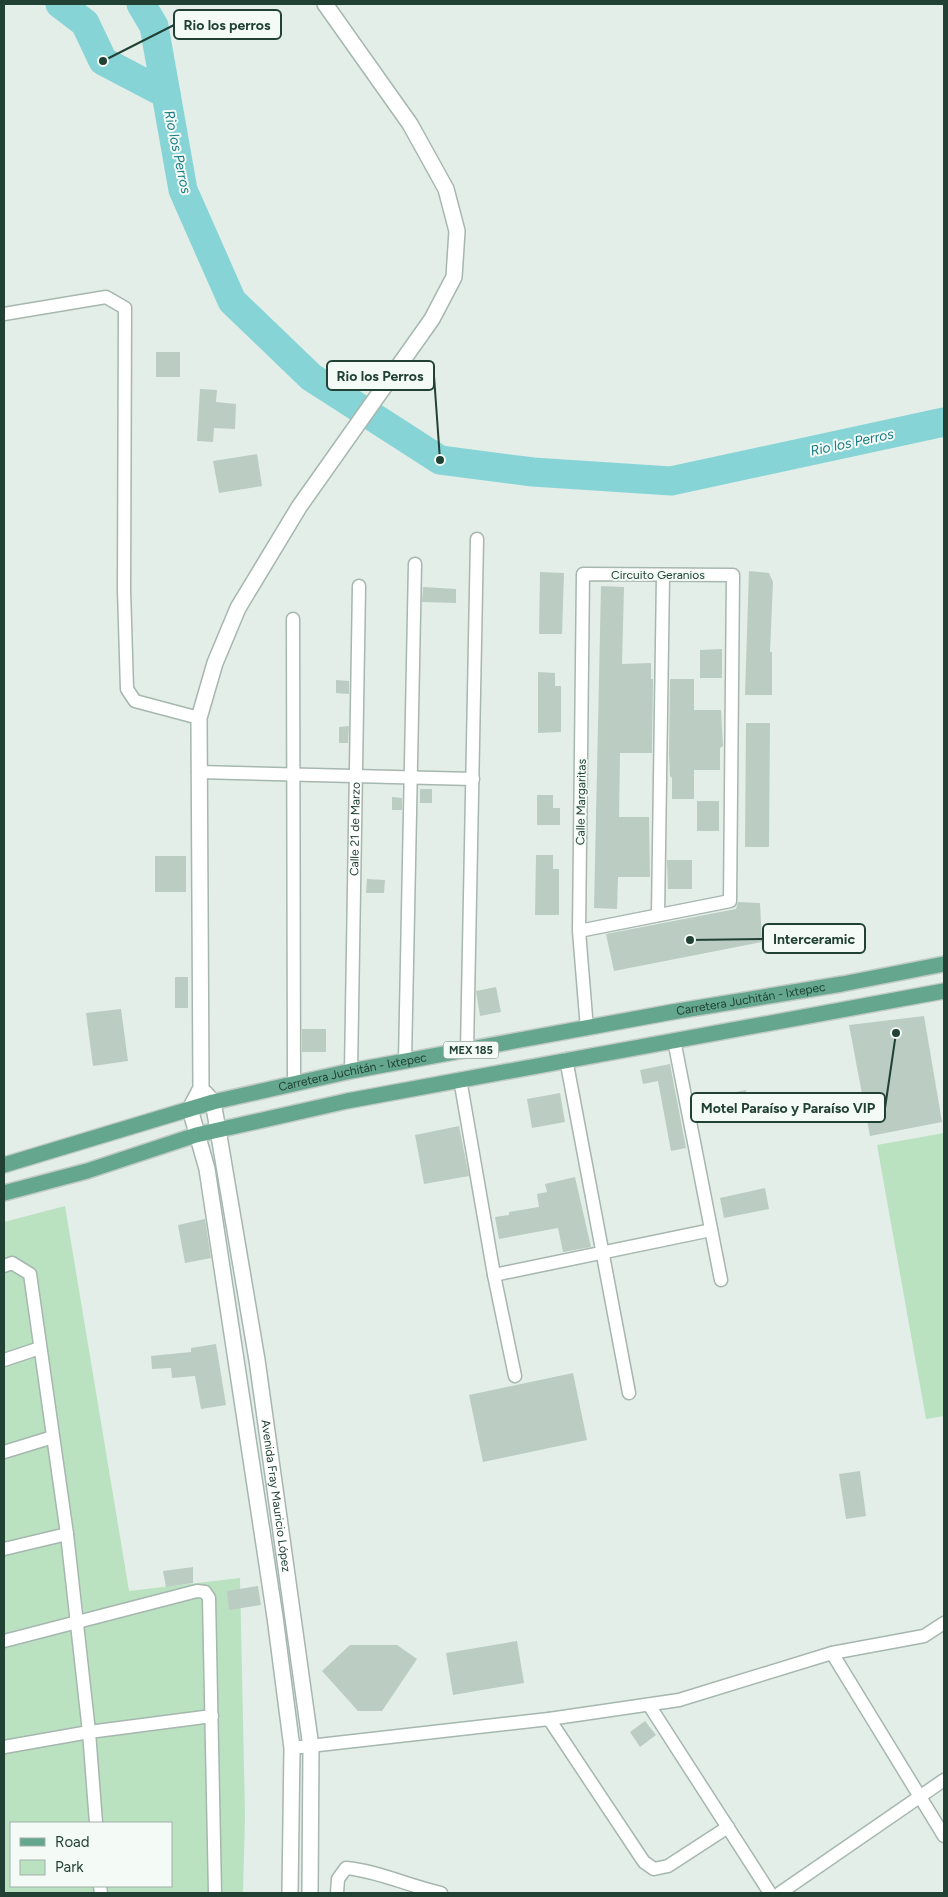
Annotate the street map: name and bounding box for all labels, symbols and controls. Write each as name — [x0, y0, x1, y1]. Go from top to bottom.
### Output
callout: Rio los perros — [174, 10, 281, 39]
text: Rio los perros — [183, 17, 271, 34]
water label: Rio los Perros — [160, 109, 195, 196]
callout: Rio los Perros — [327, 361, 434, 390]
text: Rio los Perros — [337, 368, 424, 385]
water label: Rio los Perros — [809, 425, 896, 460]
street label: Circuito Geranios — [611, 568, 705, 582]
street label: Calle Margaritas — [573, 758, 589, 845]
street label: Calle 21 de Marzo — [347, 782, 363, 876]
callout: Interceramic — [763, 924, 865, 953]
text: Interceramic — [773, 931, 855, 948]
street label: Carretera Juchitán - Ixtepec — [675, 980, 827, 1018]
road number: MEX 185 — [444, 1042, 498, 1058]
street label: Carretera Juchitán - Ixtepec — [277, 1050, 428, 1094]
callout: Motel Paraíso y Paraíso VIP — [691, 1093, 885, 1122]
text: Motel Paraíso y Paraíso VIP — [701, 1100, 876, 1117]
street label: Avenida Fray Mauricio López — [258, 1419, 294, 1573]
legend — [10, 1822, 172, 1887]
text: Road — [55, 1833, 90, 1851]
text: Park — [55, 1858, 84, 1876]

